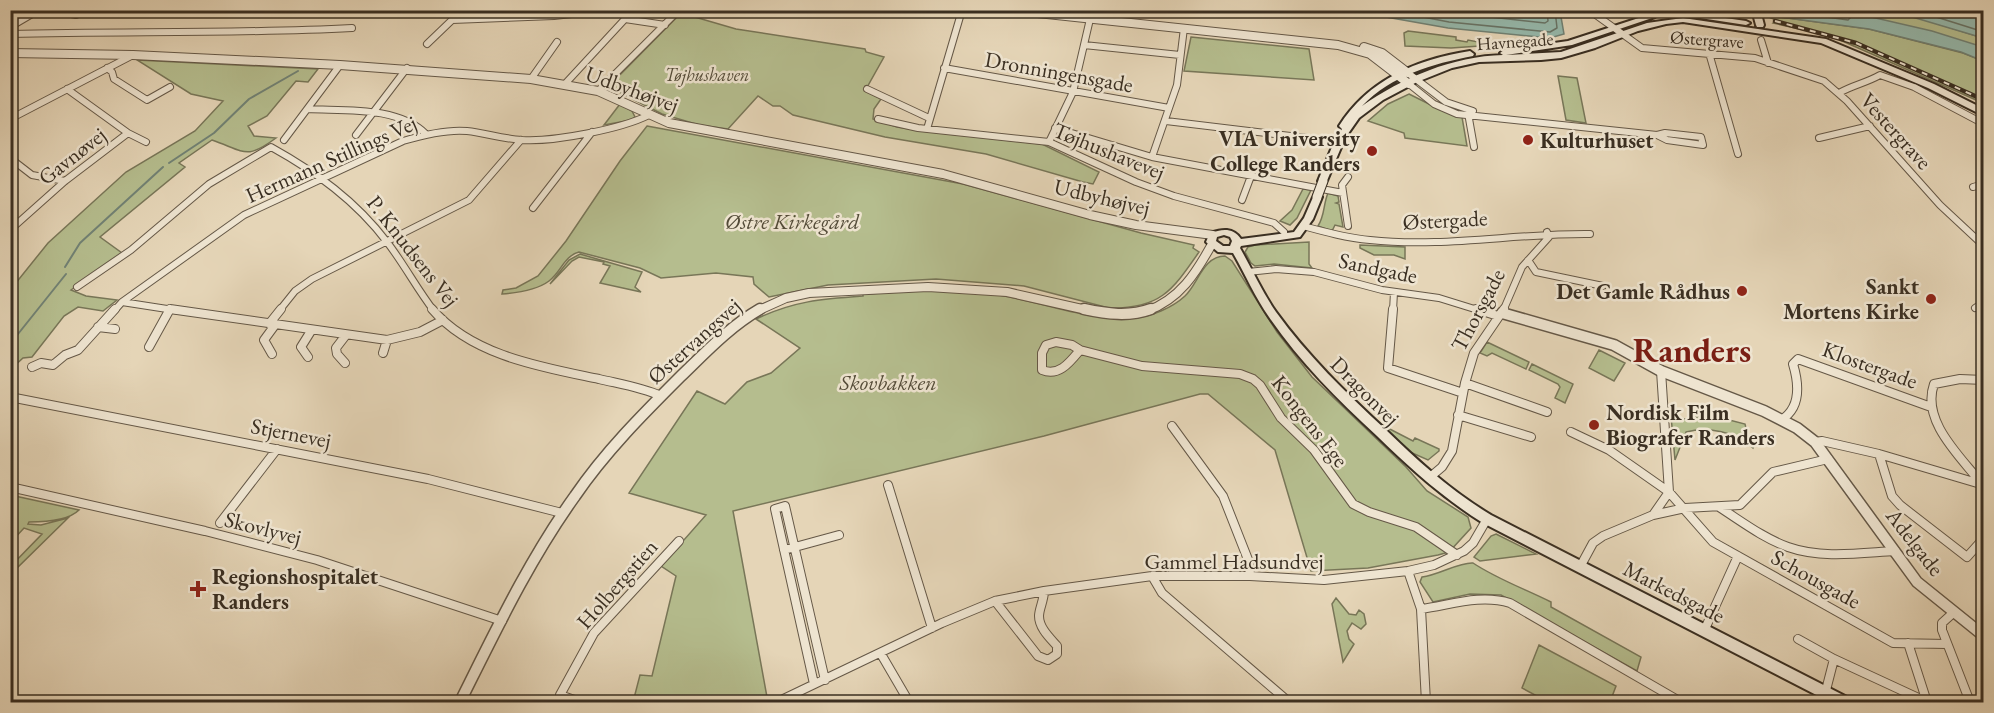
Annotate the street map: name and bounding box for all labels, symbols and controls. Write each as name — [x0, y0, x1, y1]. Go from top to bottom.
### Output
street label: Østergrave — [1670, 25, 1744, 53]
street label: Havnegade — [1476, 27, 1554, 55]
street label: Dronningensgade — [983, 45, 1136, 99]
street label: Udbyhøjvej — [581, 59, 683, 119]
park label: Tøjhushaven — [665, 63, 749, 87]
street label: Vestergrave — [1854, 86, 1939, 176]
street label: Hermann Stillings Vej — [241, 108, 421, 210]
street label: Tøjhushavevej — [1049, 115, 1169, 187]
street label: Gavnøvej — [32, 120, 112, 192]
place label: VIA University College Randers — [1210, 124, 1360, 178]
place label: Kulturhuset — [1540, 126, 1654, 155]
marker: Kulturhuset — [1521, 133, 1535, 147]
marker: VIA University College Randers — [1365, 144, 1379, 158]
street label: Udbyhøjvej — [1051, 172, 1153, 222]
street label: P. Knudsens Vej — [360, 189, 466, 313]
street label: Østergade — [1402, 203, 1489, 237]
park label: Østre Kirkegård — [725, 207, 860, 236]
street label: Sandgade — [1336, 246, 1420, 291]
street label: Thorsgade — [1444, 263, 1512, 356]
place label: Sankt Mortens Kirke — [1783, 272, 1920, 326]
place label: Det Gamle Rådhus — [1556, 277, 1730, 306]
marker: Det Gamle Rådhus — [1735, 284, 1749, 298]
street label: Østervangsvej — [641, 291, 747, 391]
marker: Sankt Mortens Kirke — [1924, 292, 1938, 306]
district label: Randers — [1633, 328, 1751, 372]
street label: Klostergade — [1818, 334, 1922, 396]
street label: Dragonvej — [1324, 350, 1406, 432]
park label: Skovbakken — [838, 368, 937, 397]
street label: Kongens Ege — [1265, 369, 1355, 473]
place label: Nordisk Film Biografer Randers — [1606, 398, 1775, 452]
street label: Stjernevej — [249, 411, 333, 455]
marker: Nordisk Film Biografer Randers — [1587, 418, 1601, 432]
street label: Adelgade — [1879, 501, 1951, 582]
street label: Skovlyvej — [221, 504, 305, 552]
street label: Holbergstien — [570, 533, 664, 635]
street label: Schousgade — [1766, 543, 1866, 616]
street label: Gammel Hadsundvej — [1144, 547, 1324, 576]
street label: Markedsgade — [1618, 554, 1730, 630]
place label: Regionshospitalet Randers — [212, 562, 379, 616]
marker: Regionshospitalet Randers — [189, 580, 207, 598]

